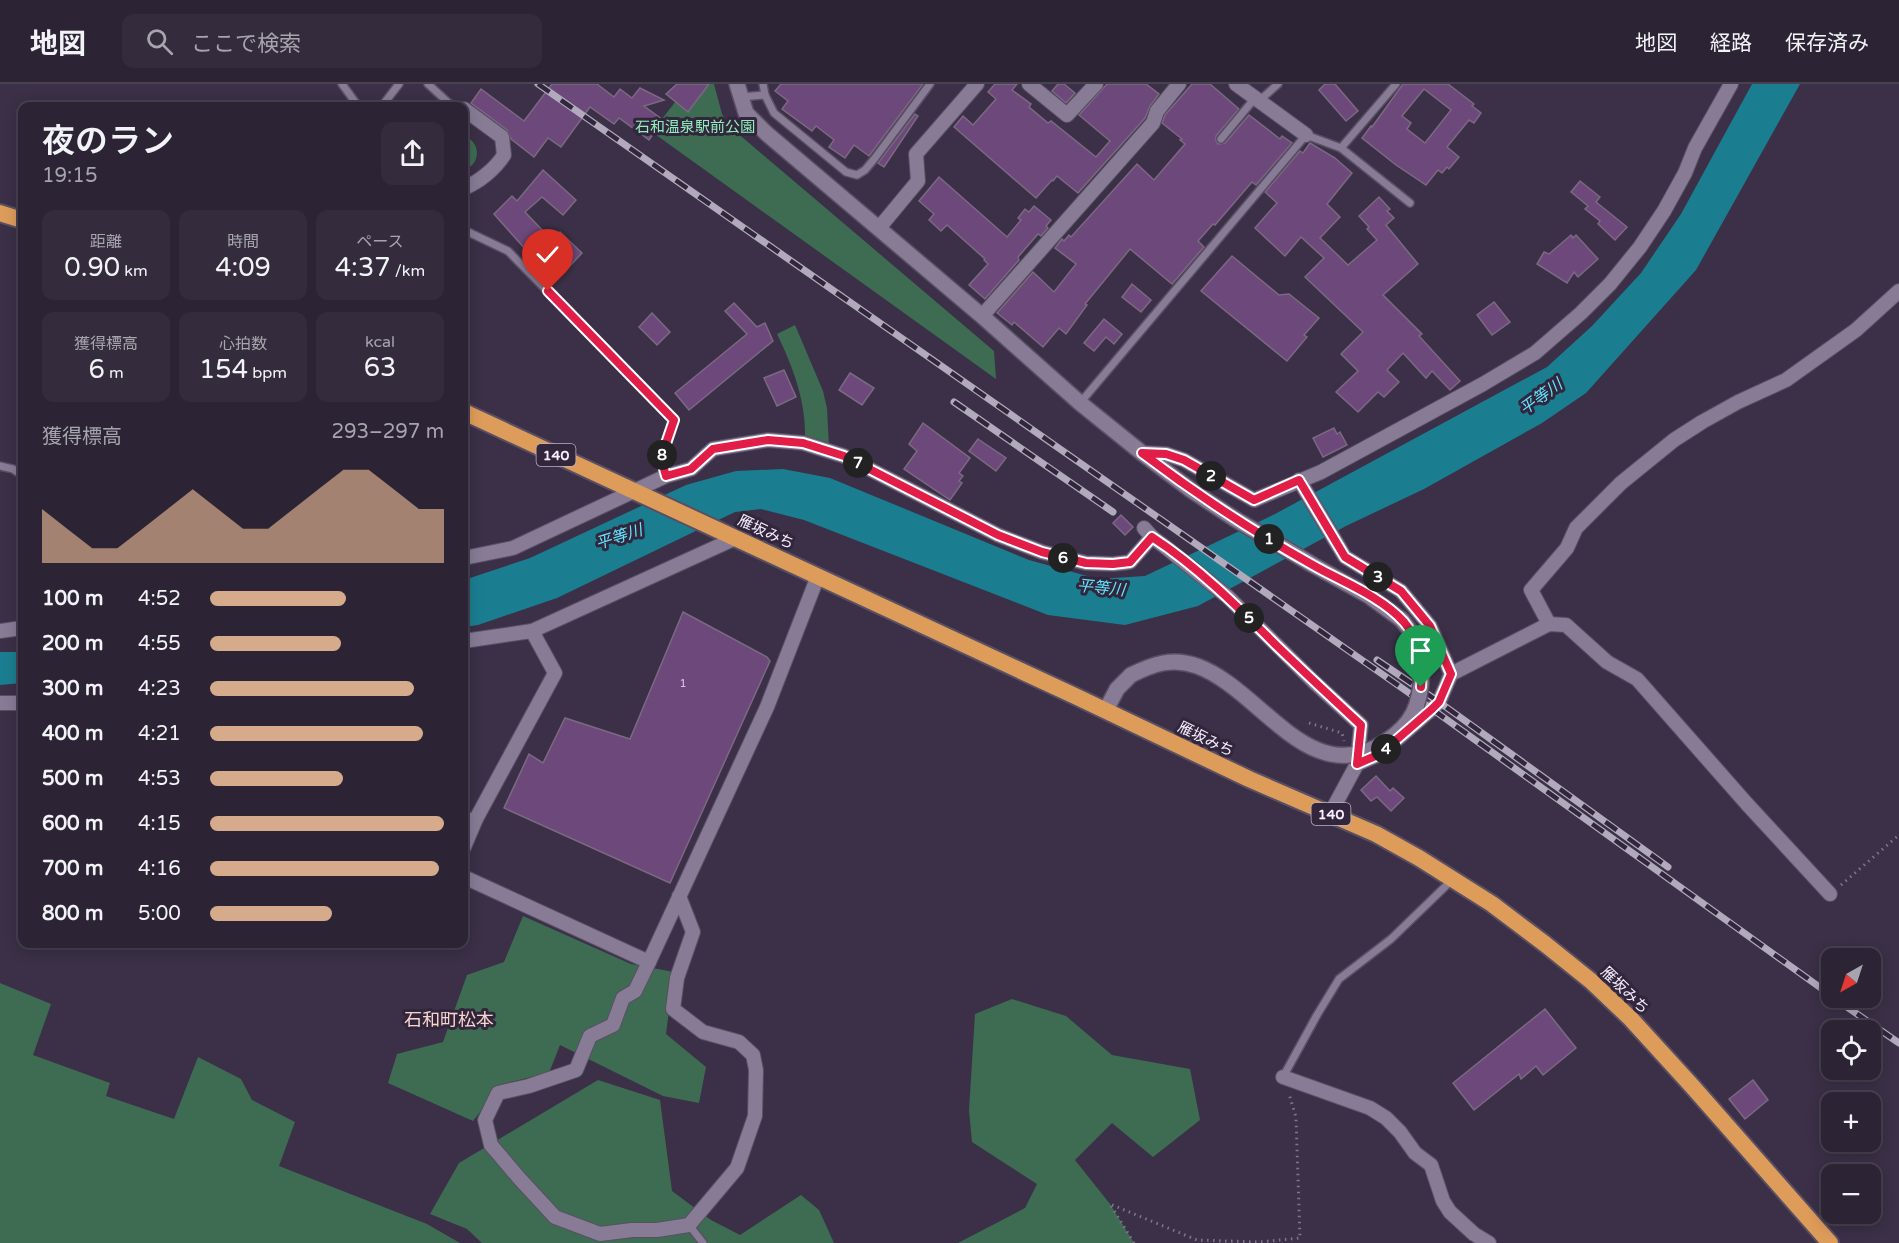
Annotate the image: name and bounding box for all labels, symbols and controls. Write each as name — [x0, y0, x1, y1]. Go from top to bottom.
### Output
search box — [122, 14, 542, 68]
icon: search — [143, 25, 176, 58]
text: 地図 — [30, 27, 86, 61]
text: ここで検索 — [191, 31, 301, 57]
text: 地図 — [1635, 31, 1677, 56]
text: 経路 — [1710, 31, 1752, 56]
text: 保存済み — [1785, 31, 1869, 56]
park label: 石和温泉駅前公園 — [635, 118, 755, 136]
text: 夜のラン — [42, 122, 174, 161]
button: share — [381, 122, 444, 185]
text: 19:15 — [42, 164, 97, 188]
pin — [522, 229, 573, 291]
text: 距離 — [90, 232, 122, 252]
text: 時間 — [227, 232, 259, 252]
text: ペース — [356, 232, 404, 252]
icon: check — [531, 238, 564, 271]
text: 0.90 — [64, 252, 120, 283]
text: 4:09 — [215, 252, 271, 283]
text: 4:37 — [335, 252, 391, 283]
text: km — [120, 261, 148, 281]
text: /km — [391, 261, 425, 281]
text: kcal — [365, 332, 395, 352]
text: 獲得標高 — [74, 334, 138, 354]
text: 心拍数 — [219, 334, 267, 354]
text: 63 — [364, 352, 396, 383]
text: 6 — [88, 354, 105, 385]
text: 154 — [199, 354, 248, 385]
text: m — [105, 363, 124, 383]
text: bpm — [248, 363, 287, 383]
water label: 平等川 — [1516, 374, 1568, 419]
text: 293–297 m — [331, 420, 444, 444]
text: 獲得標高 — [42, 425, 122, 449]
pin: 8 — [647, 440, 677, 470]
road number: 140 — [536, 444, 576, 466]
text: 8 — [657, 445, 667, 465]
pin: 7 — [843, 448, 873, 478]
text: 7 — [853, 453, 863, 473]
pin: 2 — [1196, 461, 1226, 491]
text: 2 — [1206, 466, 1216, 486]
street label: 雁坂みち — [735, 511, 797, 553]
water label: 平等川 — [593, 519, 647, 554]
pin: 1 — [1254, 524, 1284, 554]
text: 1 — [1264, 529, 1274, 549]
pin: 6 — [1048, 543, 1078, 573]
text: 6 — [1058, 548, 1068, 568]
pin: 3 — [1363, 562, 1393, 592]
text: 3 — [1373, 567, 1383, 587]
water label: 平等川 — [1076, 576, 1128, 601]
text: 100 m — [42, 587, 103, 611]
text: 4:52 — [138, 587, 181, 611]
pin: 5 — [1234, 603, 1264, 633]
text: 5 — [1244, 608, 1254, 628]
pin — [1395, 625, 1446, 687]
text: 200 m — [42, 632, 103, 656]
text: 4:55 — [138, 632, 181, 656]
icon: arrive — [1404, 634, 1437, 667]
house number: 1 — [679, 676, 687, 690]
text: 300 m — [42, 677, 103, 701]
text: 4:23 — [138, 677, 181, 701]
street label: 雁坂みち — [1175, 718, 1237, 760]
text: 400 m — [42, 722, 103, 746]
text: 4:21 — [138, 722, 181, 746]
pin: 4 — [1371, 734, 1401, 764]
text: 4 — [1381, 739, 1391, 759]
text: 500 m — [42, 767, 103, 791]
text: 4:53 — [138, 767, 181, 791]
road number: 140 — [1312, 803, 1350, 825]
text: 600 m — [42, 812, 103, 836]
text: 4:15 — [138, 812, 181, 836]
text: 700 m — [42, 857, 103, 881]
text: 4:16 — [138, 857, 181, 881]
text: 800 m — [42, 902, 103, 926]
text: 5:00 — [138, 902, 181, 926]
north arrow — [1821, 948, 1881, 1008]
map controls — [1821, 948, 1881, 1224]
street label: 雁坂みち — [1597, 963, 1653, 1017]
district label: 石和町松本 — [404, 1009, 494, 1031]
button: locate — [1821, 1020, 1881, 1080]
button: + — [1821, 1092, 1881, 1152]
button: − — [1821, 1164, 1881, 1224]

